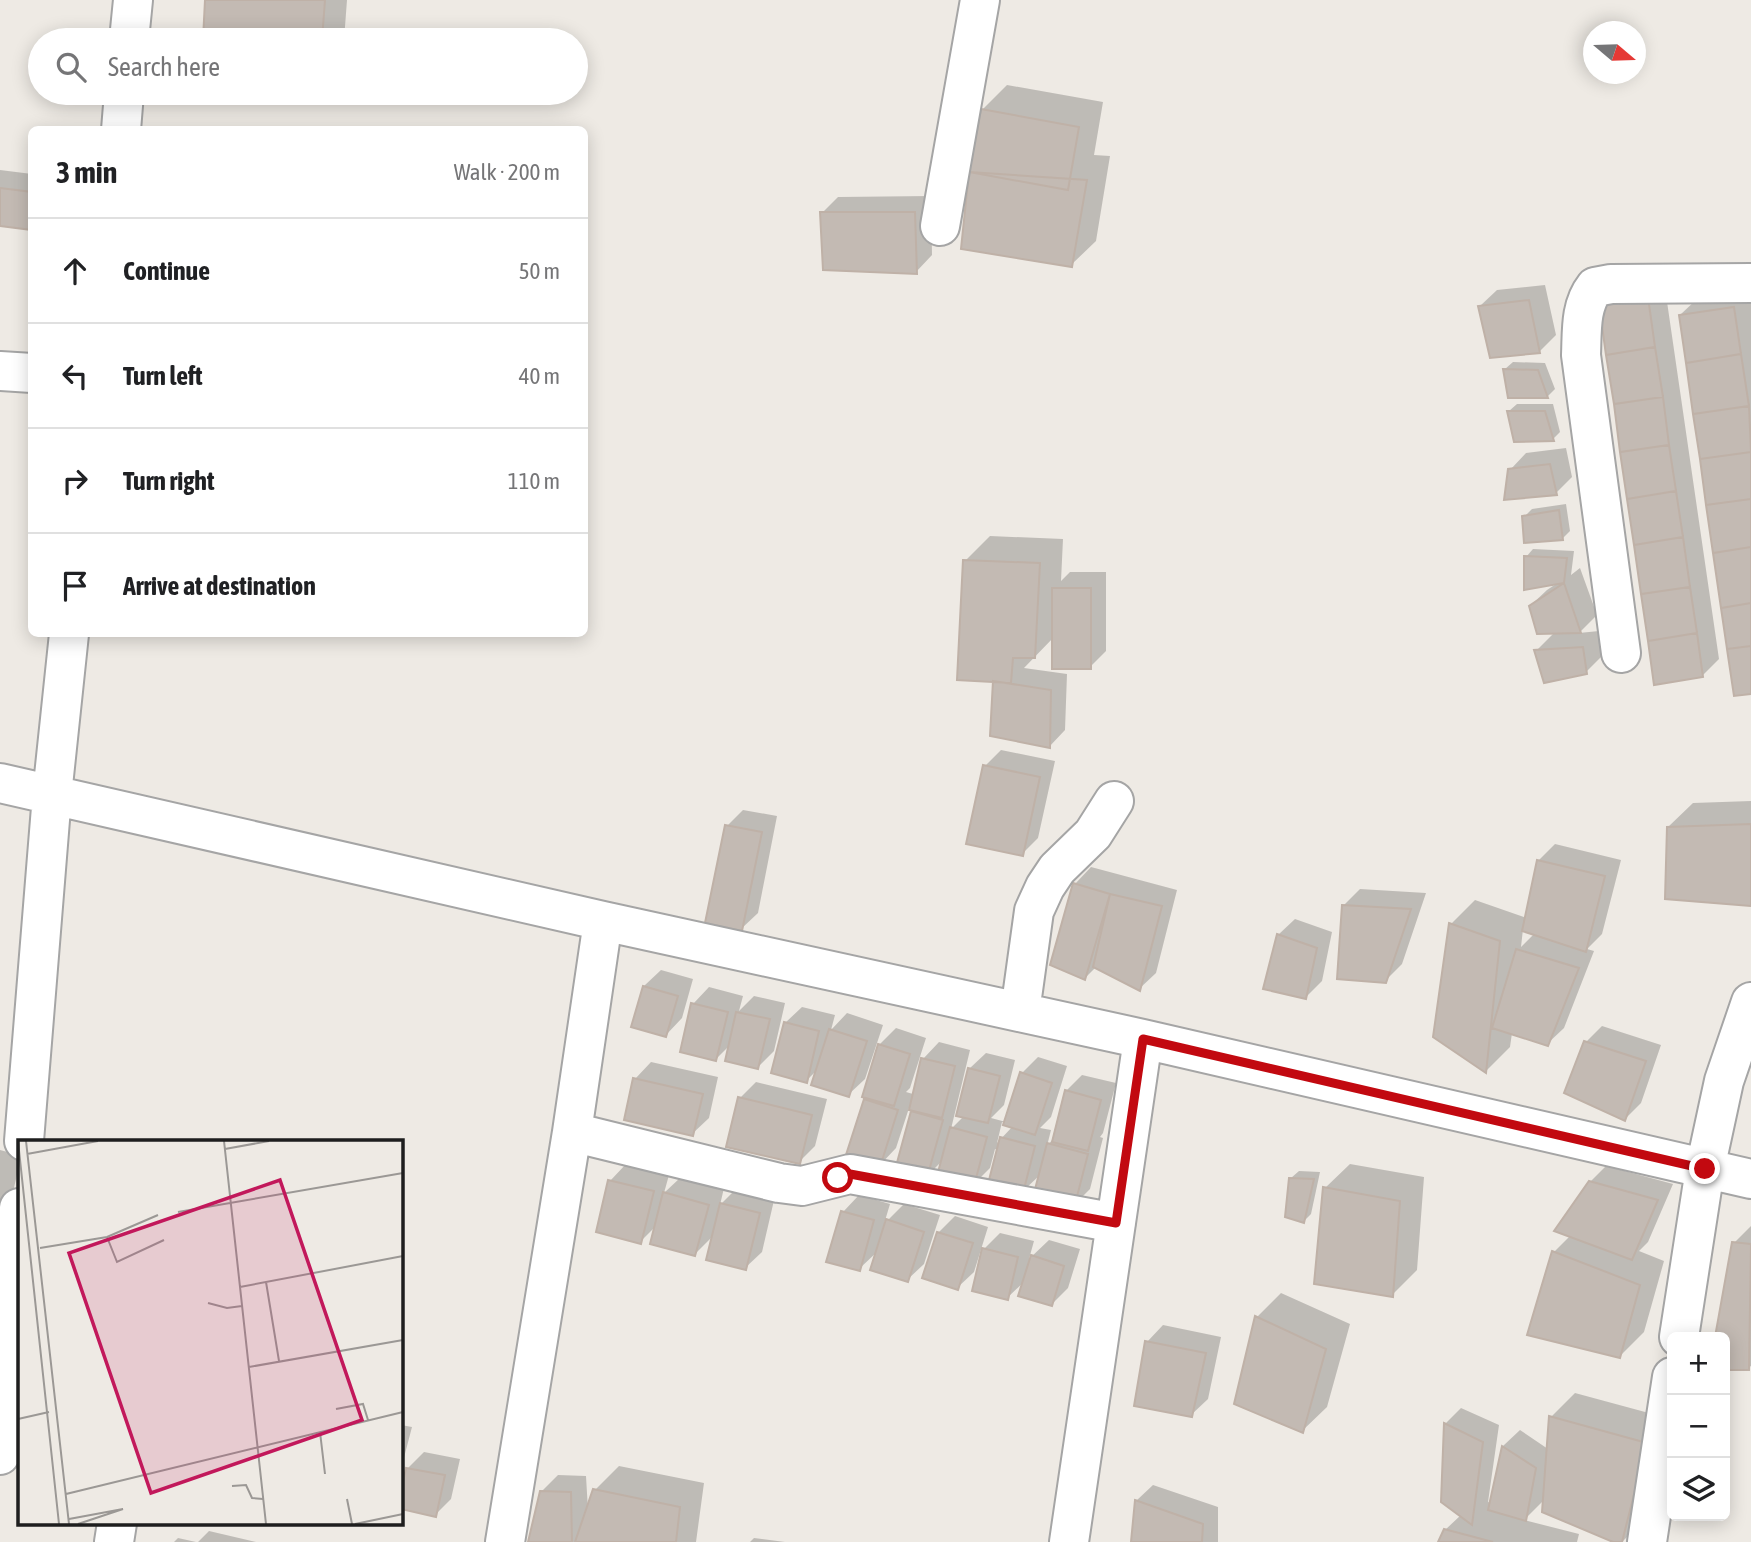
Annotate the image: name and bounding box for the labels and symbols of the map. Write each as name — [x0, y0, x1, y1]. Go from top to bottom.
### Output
north arrow — [1583, 21, 1646, 84]
inset map — [18, 1140, 402, 1524]
route end — [1689, 1153, 1720, 1184]
route start — [822, 1162, 853, 1193]

